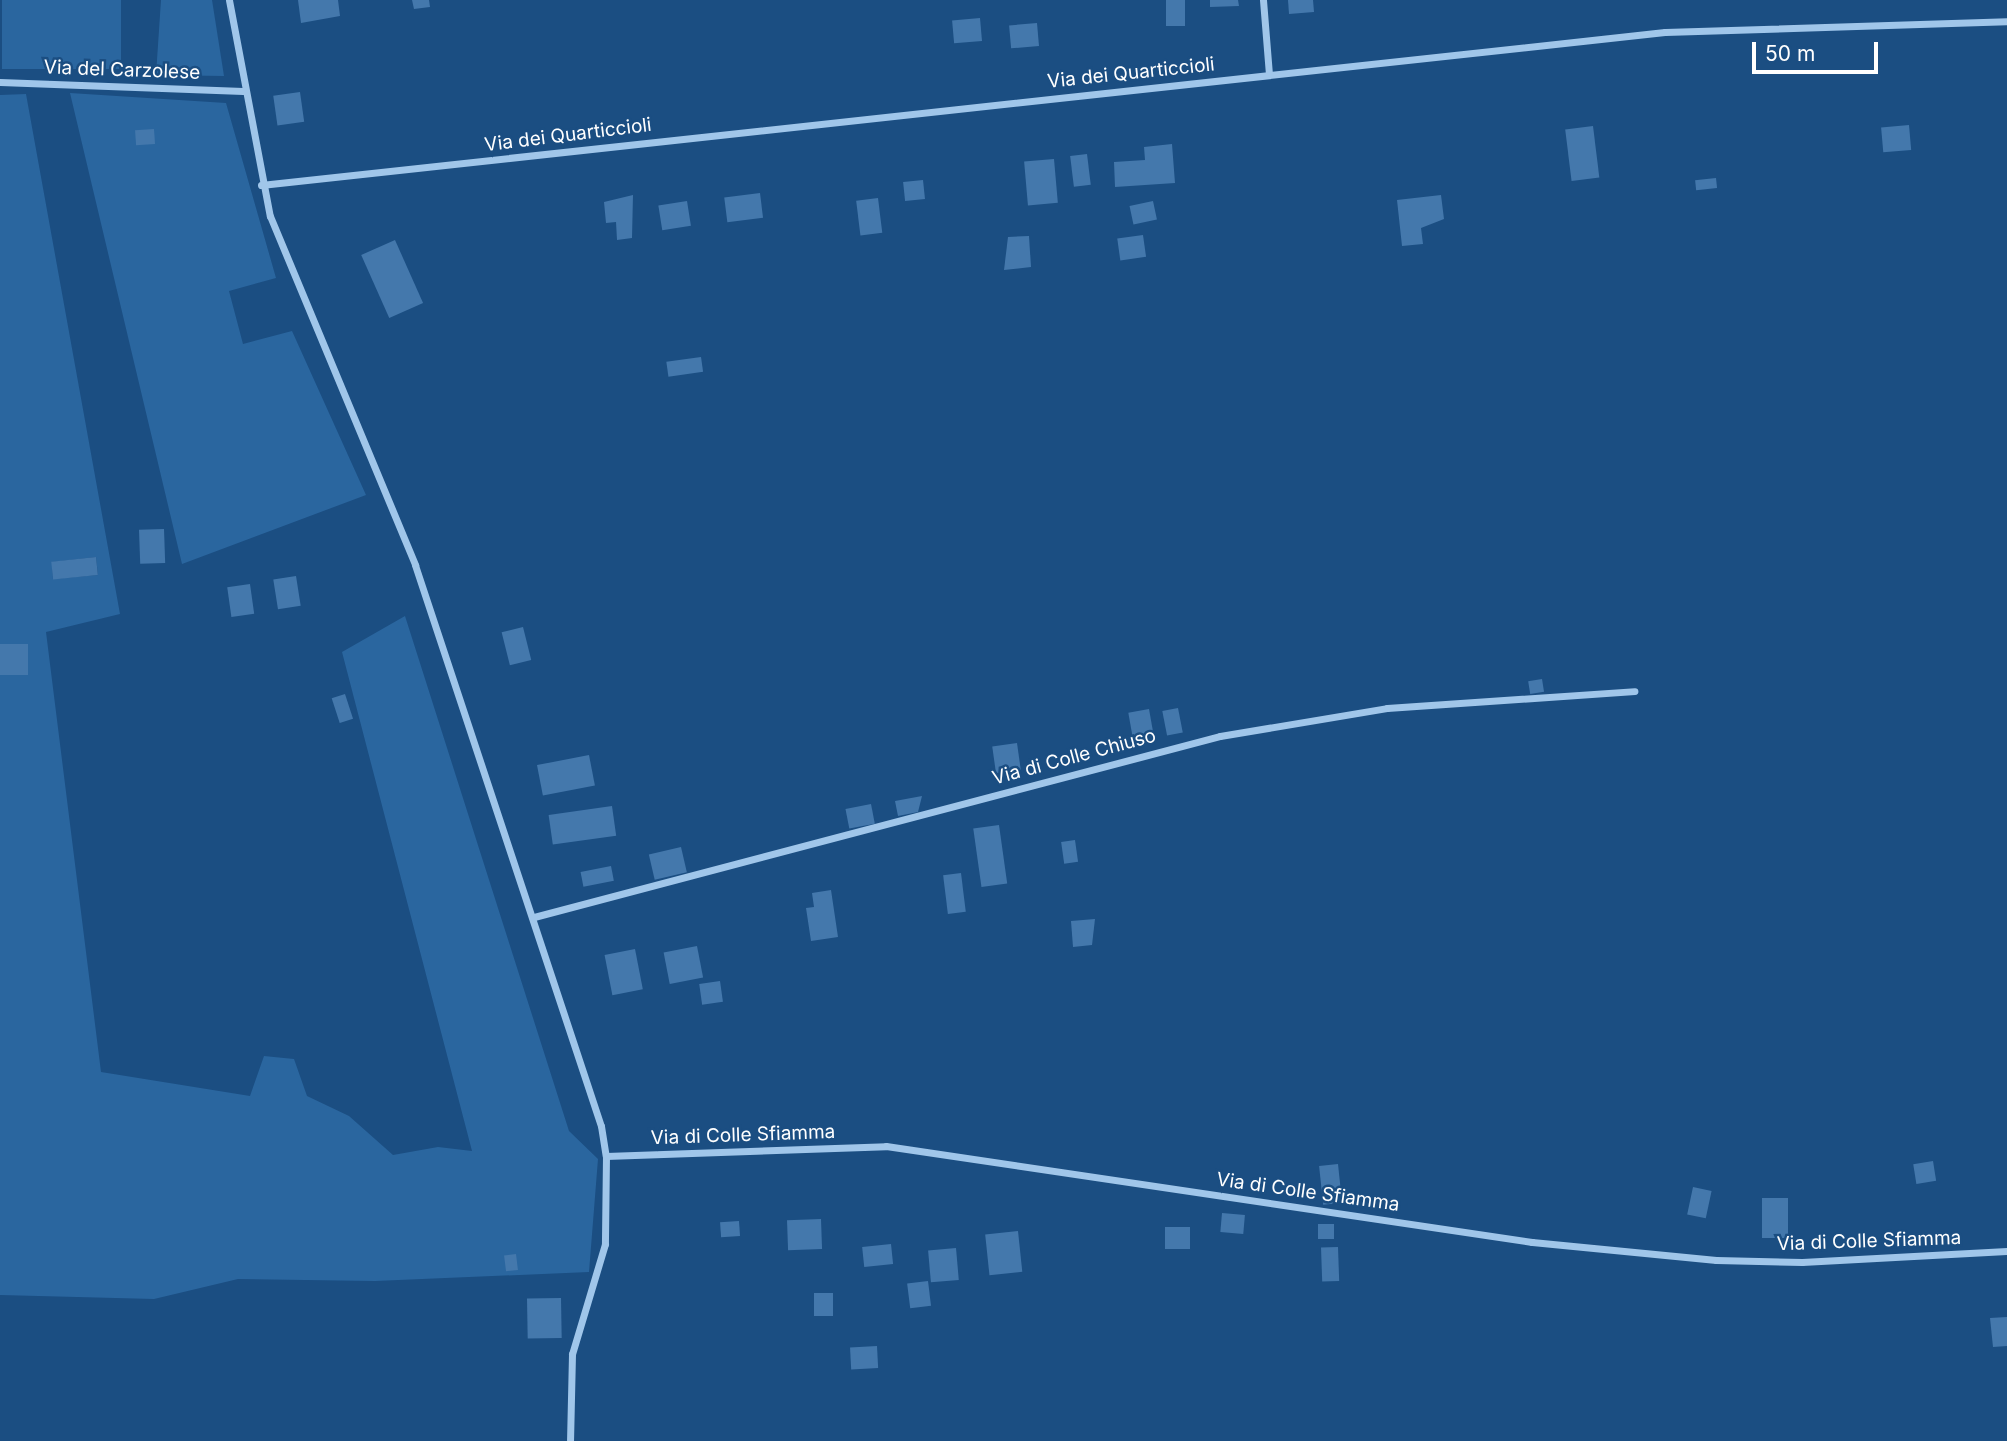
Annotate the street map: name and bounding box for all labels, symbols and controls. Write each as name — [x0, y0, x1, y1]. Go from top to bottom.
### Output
scale bar — [1755, 28, 1881, 72]
text: 50 m — [1765, 41, 1815, 66]
street label: Via dei Quarticcioli — [1046, 53, 1216, 93]
street label: Via del Carzolese — [43, 56, 201, 84]
street label: Via dei Quarticcioli — [483, 113, 653, 157]
street label: Via di Colle Chiuso — [990, 724, 1158, 790]
street label: Via di Colle Sfiamma — [650, 1120, 836, 1150]
street label: Via di Colle Sfiamma — [1215, 1168, 1401, 1216]
street label: Via di Colle Sfiamma — [1776, 1226, 1962, 1256]

